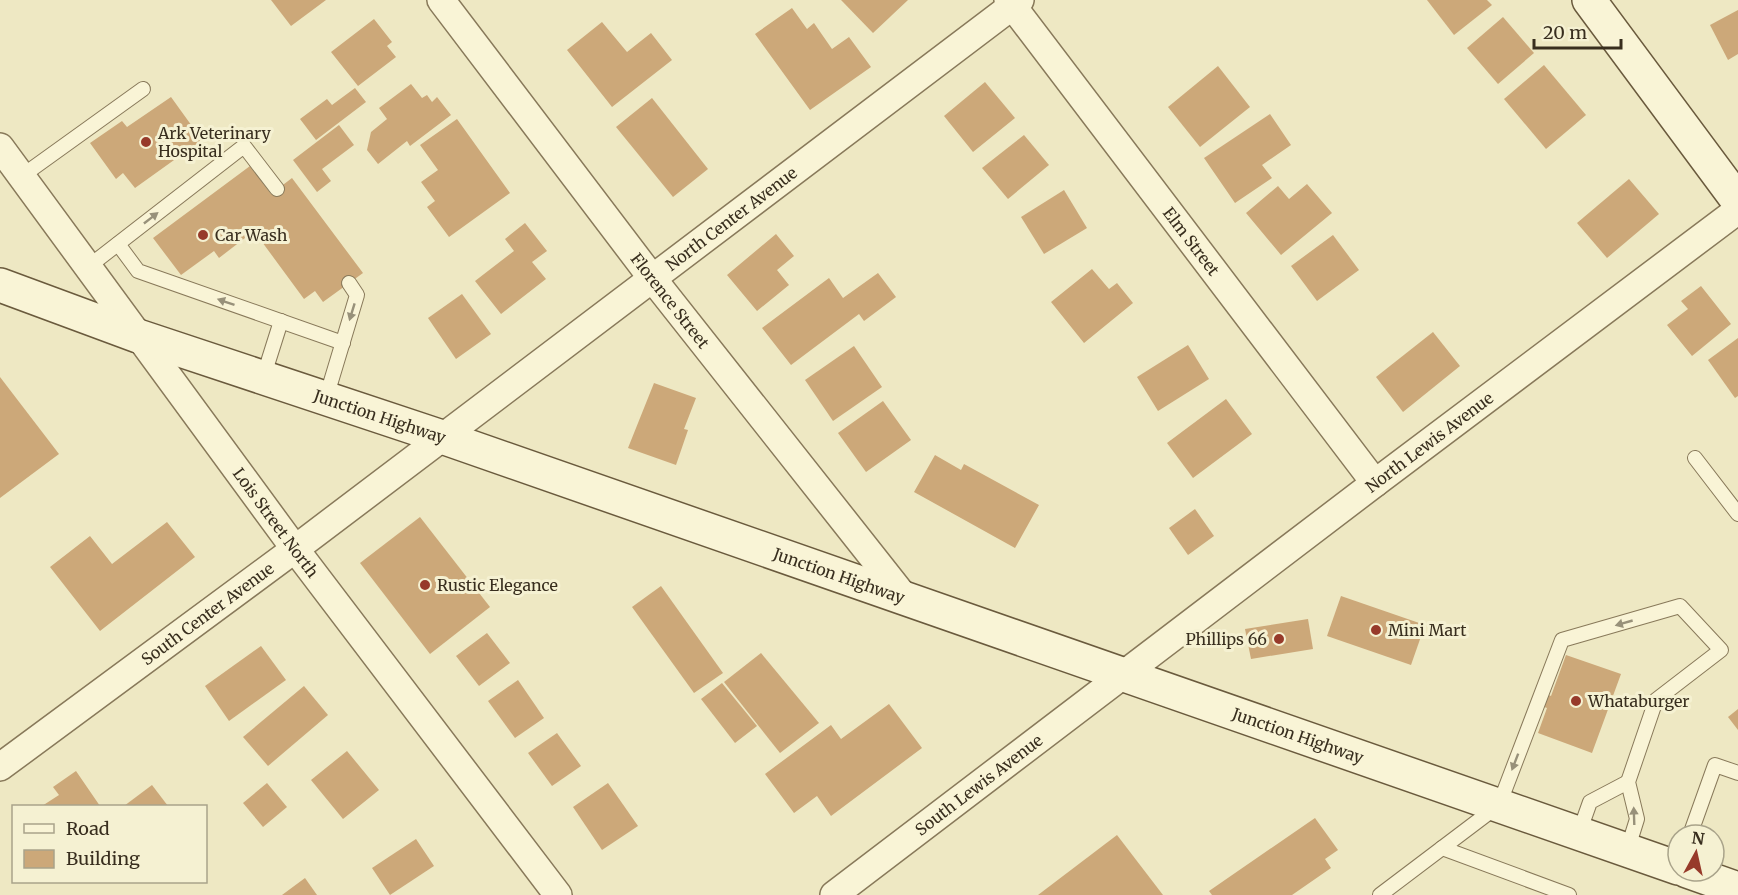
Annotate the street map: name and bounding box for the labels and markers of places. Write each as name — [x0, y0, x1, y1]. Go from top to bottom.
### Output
place label: Ark Veterinary Hospital — [157, 123, 272, 161]
marker: Ark Veterinary Hospital — [139, 135, 153, 149]
place label: Car Wash — [215, 225, 288, 245]
marker: Car Wash — [196, 228, 210, 242]
place label: Rustic Elegance — [437, 575, 558, 595]
marker: Rustic Elegance — [418, 578, 432, 592]
place label: Mini Mart — [1388, 620, 1467, 640]
marker: Mini Mart — [1369, 623, 1383, 637]
place label: Phillips 66 — [1186, 629, 1267, 649]
marker: Phillips 66 — [1272, 632, 1286, 646]
place label: Whataburger — [1587, 691, 1690, 711]
marker: Whataburger — [1569, 694, 1583, 708]

